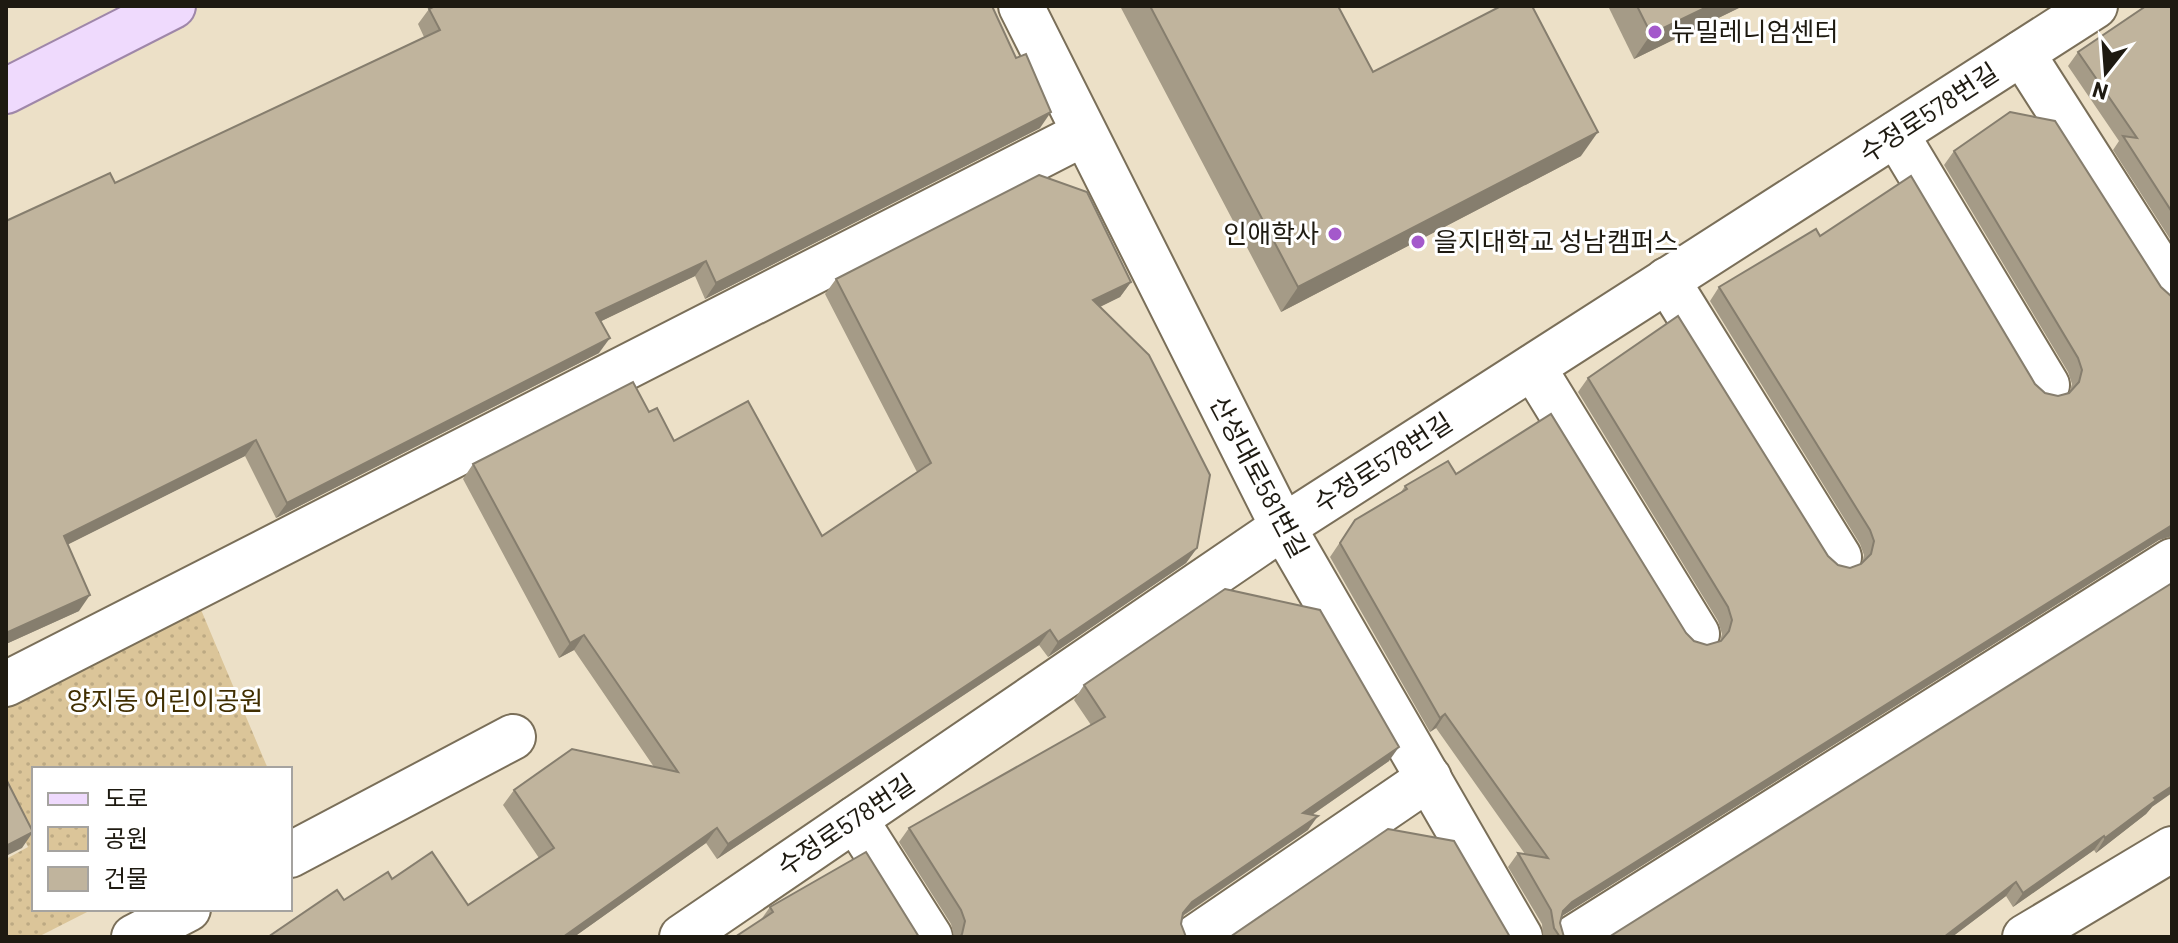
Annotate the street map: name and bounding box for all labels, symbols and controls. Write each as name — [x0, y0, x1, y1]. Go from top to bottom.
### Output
place label: 뉴밀레니엄센터 — [1671, 15, 1838, 46]
marker: 뉴밀레니엄센터 — [1646, 23, 1664, 41]
north arrow — [2066, 32, 2146, 112]
street label: 수정로578번길 — [1853, 55, 2003, 168]
text: N — [2089, 78, 2111, 107]
place label: 인애학사 — [1223, 217, 1319, 248]
marker: 인애학사 — [1326, 225, 1344, 243]
place label: 을지대학교 성남캠퍼스 — [1434, 225, 1678, 256]
marker: 을지대학교 성남캠퍼스 — [1409, 233, 1427, 251]
street label: 산성대로581번길 — [1205, 390, 1316, 563]
street label: 수정로578번길 — [1307, 405, 1457, 518]
park label: 양지동 어린이공원 — [67, 684, 263, 715]
legend — [32, 767, 292, 911]
street label: 수정로578번길 — [771, 767, 920, 881]
text: 도로 — [104, 783, 148, 812]
text: 공원 — [104, 823, 148, 852]
text: 건물 — [104, 863, 148, 892]

